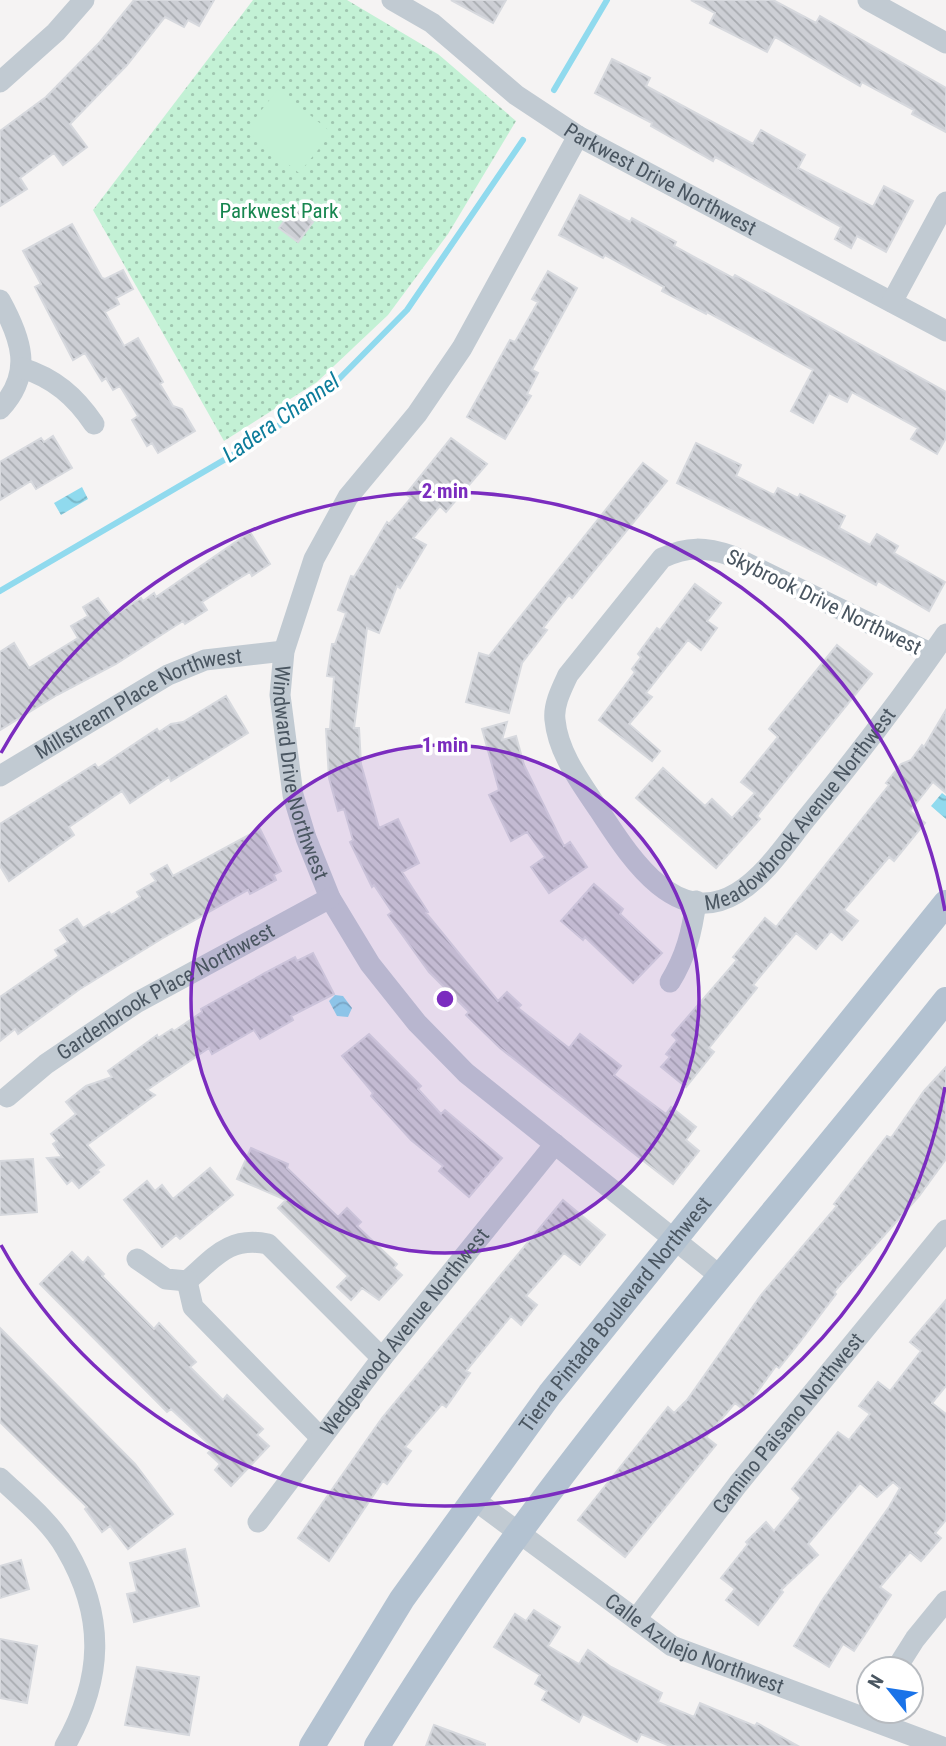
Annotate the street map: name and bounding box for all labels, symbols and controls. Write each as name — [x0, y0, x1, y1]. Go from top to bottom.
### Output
street label: Parkwest Drive Northwest — [559, 118, 760, 240]
park label: Parkwest Park — [220, 199, 339, 223]
water label: Ladera Channel — [217, 367, 345, 468]
text: 2 min — [422, 479, 468, 503]
street label: Skybrook Drive Northwest — [723, 544, 925, 660]
street label: Millstream Place Northwest — [31, 644, 243, 764]
street label: Windward Drive Northwest — [268, 664, 333, 883]
street label: Meadowbrook Avenue Northwest — [703, 703, 901, 915]
text: 1 min — [422, 733, 468, 757]
street label: Gardenbrook Place Northwest — [52, 919, 278, 1065]
centre of rings — [433, 987, 457, 1011]
street label: Tierra Pintada Boulevard Northwest — [514, 1192, 716, 1437]
street label: Wedgewood Avenue Northwest — [315, 1224, 494, 1441]
street label: Camino Paisano Northwest — [708, 1328, 869, 1518]
street label: Calle Azulejo Northwest — [600, 1589, 787, 1699]
north arrow — [855, 1655, 925, 1725]
text: N — [863, 1671, 889, 1693]

